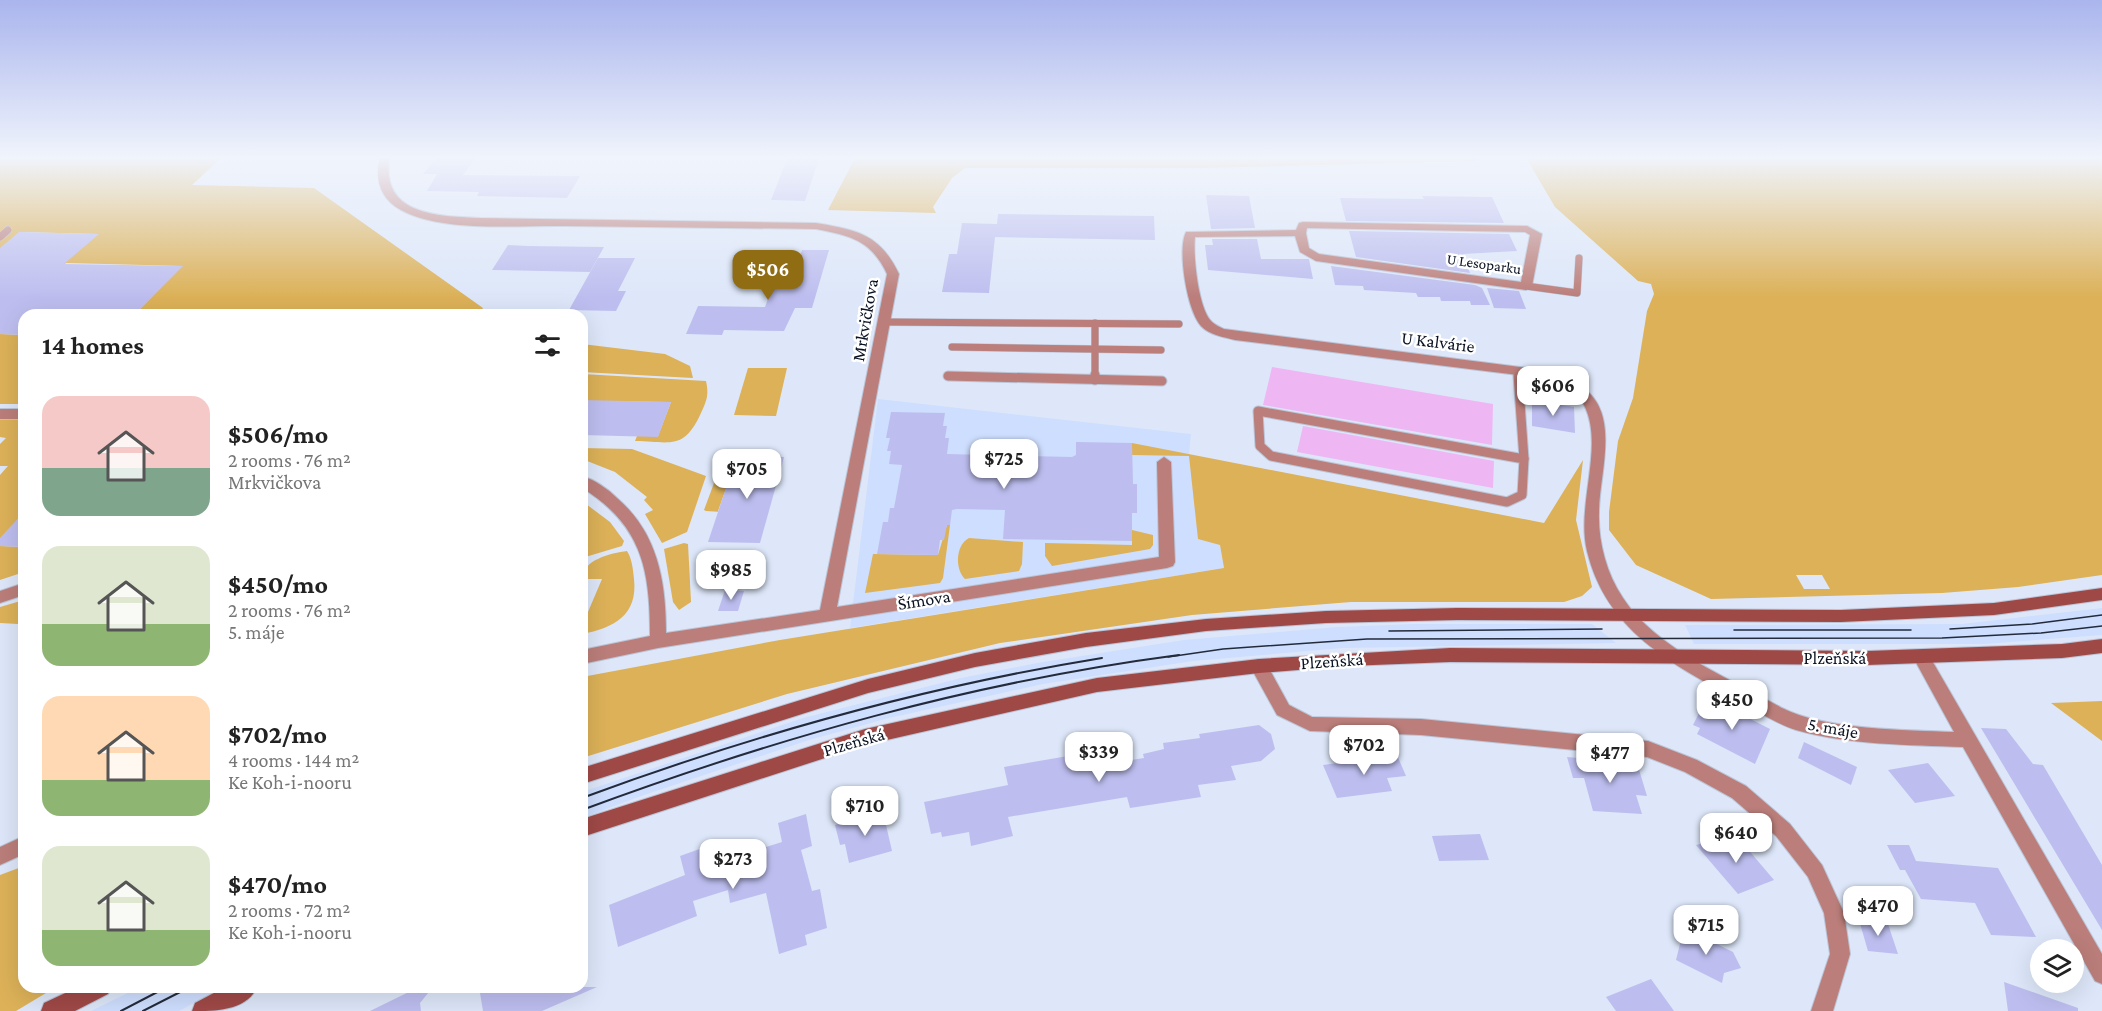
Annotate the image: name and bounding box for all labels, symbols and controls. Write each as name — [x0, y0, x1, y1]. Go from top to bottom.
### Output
pin: $506 — [732, 250, 804, 301]
street label: U Lesoparku — [1446, 251, 1522, 278]
text: $506 — [747, 258, 789, 280]
street label: Mrkvičkova — [848, 277, 882, 363]
street label: U Kalvárie — [1400, 328, 1476, 356]
icon: filters — [531, 329, 564, 362]
text: 14 homes — [42, 331, 144, 360]
pin: $606 — [1517, 366, 1589, 417]
text: $606 — [1531, 374, 1575, 396]
icon: home — [90, 420, 162, 492]
text: $506/mo — [228, 420, 328, 449]
pin: $725 — [968, 439, 1040, 490]
text: $725 — [984, 447, 1024, 469]
text: 2 rooms · 76 m² — [228, 449, 351, 471]
pin: $705 — [711, 449, 783, 500]
text: $705 — [726, 457, 768, 479]
text: Mrkvičkova — [228, 471, 321, 493]
pin: $985 — [695, 550, 767, 601]
text: $985 — [710, 558, 752, 580]
icon: home — [90, 570, 162, 642]
text: $450/mo — [228, 570, 328, 599]
street label: Šímova — [896, 586, 952, 614]
text: 2 rooms · 76 m² — [228, 599, 351, 621]
text: 5. máje — [228, 621, 285, 643]
street label: Plzeňská — [1804, 648, 1866, 668]
street label: Plzeňská — [1300, 649, 1364, 673]
pin: $450 — [1696, 680, 1768, 731]
text: $450 — [1711, 688, 1753, 710]
street label: 5. máje — [1806, 714, 1860, 743]
icon: home — [90, 720, 162, 792]
text: $702/mo — [228, 720, 327, 749]
street label: Plzeňská — [821, 724, 887, 760]
pin: $702 — [1328, 725, 1400, 776]
pin: $339 — [1063, 732, 1135, 783]
text: $702 — [1343, 733, 1385, 755]
pin: $477 — [1574, 733, 1646, 784]
text: $339 — [1079, 740, 1119, 762]
text: $477 — [1590, 741, 1630, 763]
text: 4 rooms · 144 m² — [228, 749, 359, 771]
text: Ke Koh-i-nooru — [228, 771, 352, 793]
pin: $710 — [829, 786, 901, 837]
text: $710 — [845, 794, 885, 816]
pin: $640 — [1700, 813, 1772, 864]
text: $640 — [1714, 821, 1758, 843]
pin: $273 — [697, 839, 769, 890]
text: $273 — [714, 847, 752, 869]
icon: home — [90, 870, 162, 942]
text: $470/mo — [228, 870, 327, 899]
pin: $470 — [1842, 886, 1914, 937]
text: $470 — [1857, 894, 1899, 916]
text: 2 rooms · 72 m² — [228, 899, 350, 921]
pin: $715 — [1670, 905, 1742, 956]
text: $715 — [1688, 913, 1724, 935]
text: Ke Koh-i-nooru — [228, 921, 352, 943]
map controls — [2030, 939, 2084, 993]
button: layers — [2030, 939, 2084, 993]

